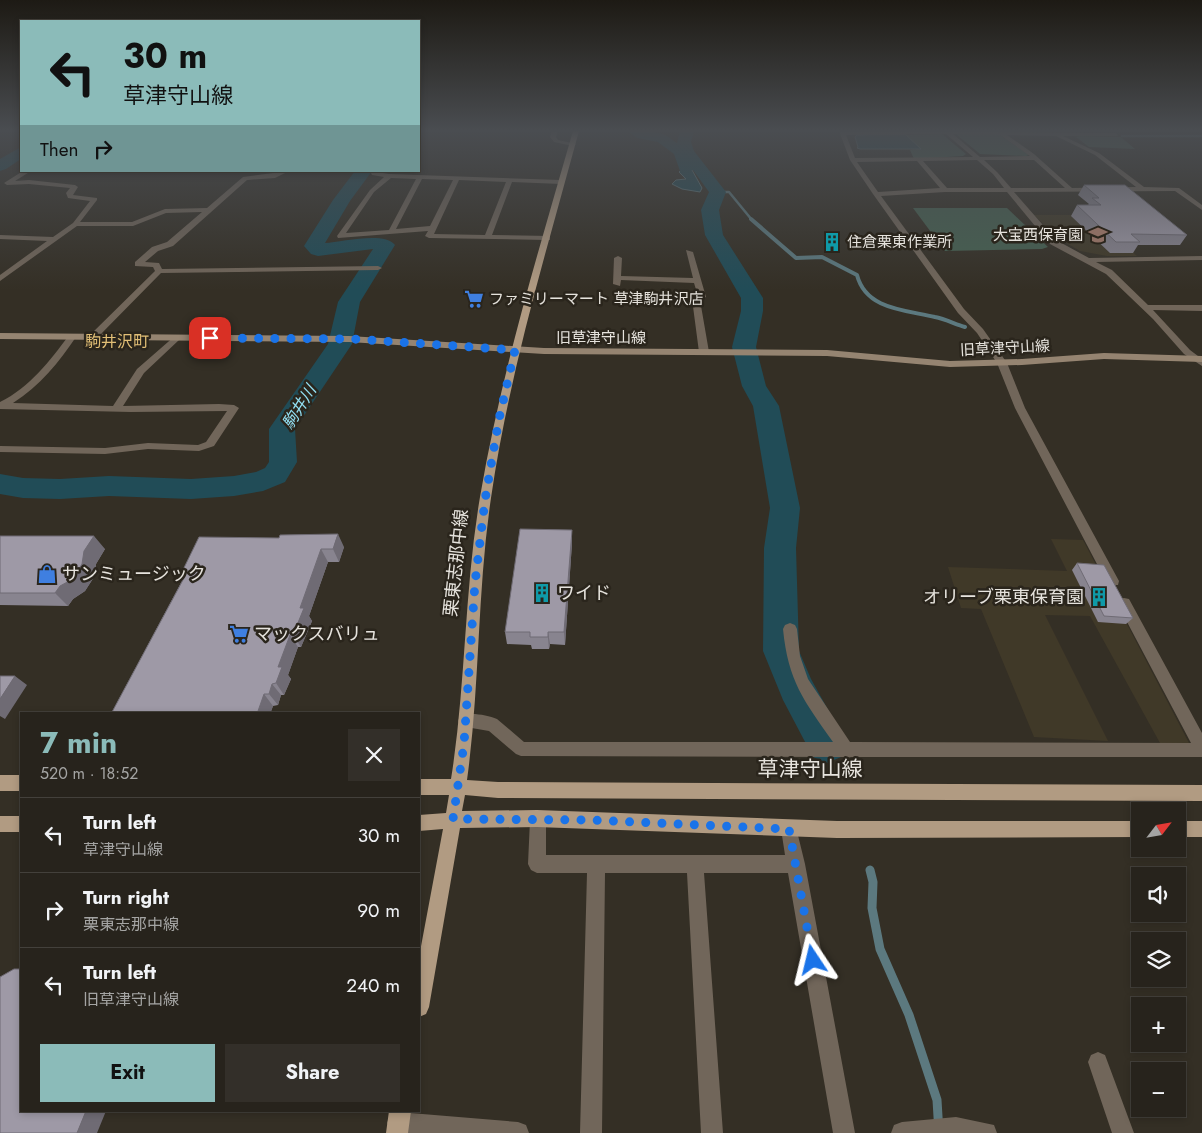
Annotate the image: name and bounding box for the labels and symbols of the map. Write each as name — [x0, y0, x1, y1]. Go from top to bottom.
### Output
place label: 大宝西保育園 — [993, 224, 1083, 246]
school or university icon: 大宝西保育園 — [1087, 224, 1109, 246]
building icon: 住倉栗東作業所 — [821, 231, 843, 253]
place label: 住倉栗東作業所 — [847, 231, 952, 253]
supermarket icon: ファミリーマート 草津駒井沢店 — [463, 288, 485, 310]
place label: ファミリーマート 草津駒井沢店 — [489, 288, 704, 310]
pin — [189, 317, 231, 359]
street label: 旧草津守山線 — [556, 327, 646, 349]
district label: 駒井沢町 — [85, 330, 149, 353]
street label: 旧草津守山線 — [959, 335, 1051, 361]
water label: 駒井川 — [277, 379, 323, 433]
street label: 栗東志那中線 — [437, 508, 475, 618]
place label: サンミュージック — [62, 561, 206, 587]
shop icon: サンミュージック — [36, 563, 58, 585]
place label: ワイド — [557, 580, 611, 606]
building icon: ワイド — [531, 582, 553, 604]
place label: オリーブ栗東保育園 — [923, 584, 1084, 610]
building icon: オリーブ栗東保育園 — [1088, 586, 1110, 608]
place label: マックスバリュ — [254, 621, 379, 647]
supermarket icon: マックスバリュ — [228, 623, 250, 645]
street label: 草津守山線 — [758, 754, 863, 784]
north arrow — [1131, 802, 1186, 858]
position arrow — [786, 933, 838, 985]

